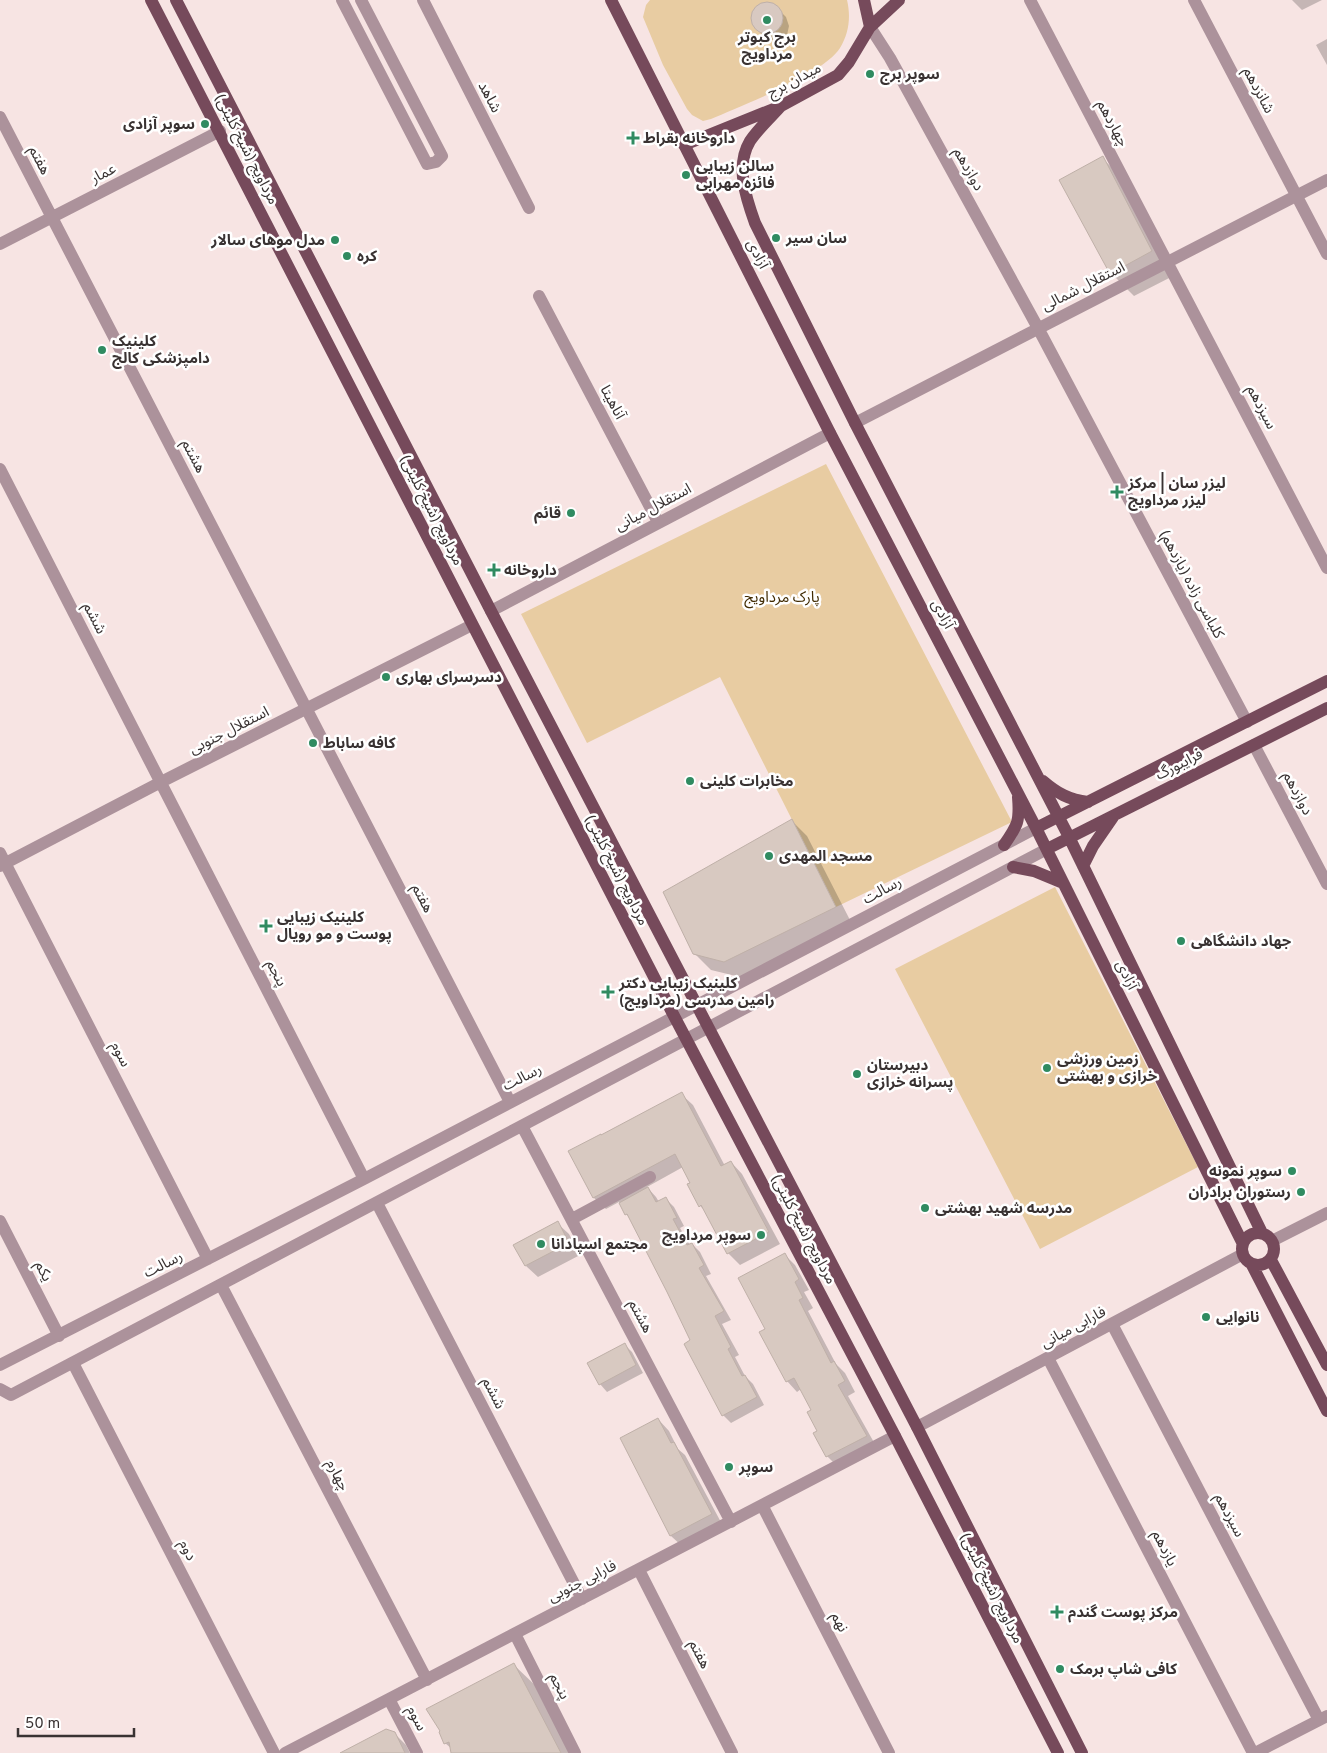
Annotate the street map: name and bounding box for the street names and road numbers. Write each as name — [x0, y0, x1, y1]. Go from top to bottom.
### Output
street label: میدان برج — [764, 59, 825, 104]
street label: شانزدهم — [1238, 64, 1278, 117]
street label: شاهد — [473, 79, 505, 117]
street label: مرداویج (شیخ کلینی) — [209, 91, 282, 209]
street label: چهاردهم — [1092, 97, 1132, 150]
street label: هفتم — [23, 143, 54, 178]
street label: دوازدهم — [948, 145, 987, 195]
street label: عمار — [87, 160, 120, 189]
street label: آزادی — [741, 237, 772, 273]
street label: استقلال شمالی — [1039, 258, 1129, 316]
street label: آناهیتا — [595, 382, 629, 424]
street label: سیزدهم — [1242, 382, 1280, 433]
street label: هشتم — [176, 437, 209, 477]
street label: مرداویج (شیخ کلینی) — [394, 452, 467, 570]
street label: استقلال میانی — [612, 480, 695, 536]
street label: کلباسی زاده (یازدهم) — [1154, 527, 1228, 643]
street label: آزادی — [926, 597, 958, 633]
street label: ششم — [78, 600, 110, 638]
street label: استقلال جنوبی — [186, 703, 273, 760]
street label: فرایبورگ — [1153, 745, 1207, 785]
street label: دوازدهم — [1277, 769, 1316, 819]
street label: مرداویج (شیخ کلینی) — [579, 812, 652, 930]
street label: رسالت — [860, 873, 905, 909]
street label: هفتم — [406, 881, 437, 916]
street label: پنجم — [261, 957, 290, 990]
street label: آزادی — [1110, 958, 1141, 994]
street label: سوم — [105, 1039, 134, 1071]
street label: رسالت — [500, 1060, 545, 1096]
street label: مرداویج (شیخ کلینی) — [765, 1171, 840, 1288]
street label: رسالت — [141, 1247, 186, 1283]
street label: یکم — [30, 1258, 56, 1285]
street label: هشتم — [623, 1297, 656, 1337]
street label: فارابی میانی — [1038, 1303, 1110, 1353]
street label: ششم — [477, 1375, 509, 1413]
street label: چهارم — [321, 1457, 353, 1495]
street label: سیزدهم — [1209, 1490, 1248, 1541]
street label: یازدهم — [1147, 1527, 1181, 1570]
street label: مرداویج (شیخ کلینی) — [954, 1530, 1027, 1648]
street label: دوم — [173, 1537, 200, 1564]
street label: فارابی جنوبی — [545, 1557, 620, 1608]
street label: نهم — [826, 1609, 852, 1636]
street label: هفتم — [683, 1637, 714, 1672]
street label: پنجم — [544, 1670, 573, 1703]
street label: سوم — [401, 1703, 430, 1735]

